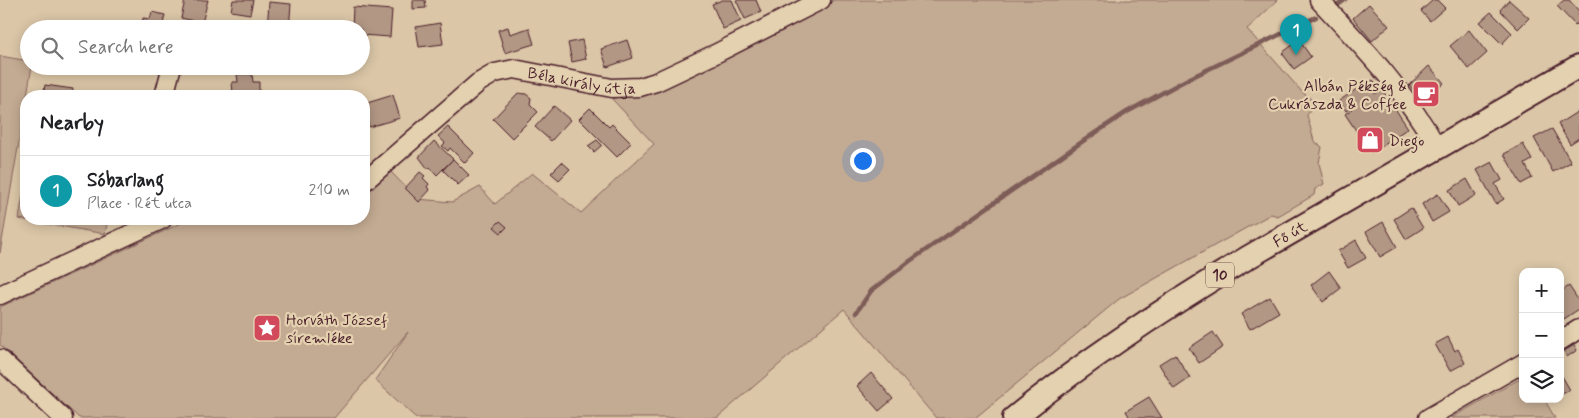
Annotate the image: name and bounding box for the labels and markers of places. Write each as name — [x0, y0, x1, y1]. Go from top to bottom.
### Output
pin: 1 — [1280, 14, 1312, 55]
place label: Albán Pékség & Cukrászda & Coffee — [1268, 76, 1407, 115]
cafe icon: Albán Pékség & Cukrászda & Coffee — [1411, 79, 1441, 109]
shop icon: Diego — [1355, 125, 1385, 155]
place label: Diego — [1389, 131, 1424, 153]
place label: Horváth József síremléke — [286, 310, 387, 349]
place icon: Horváth József síremléke — [252, 313, 282, 343]

